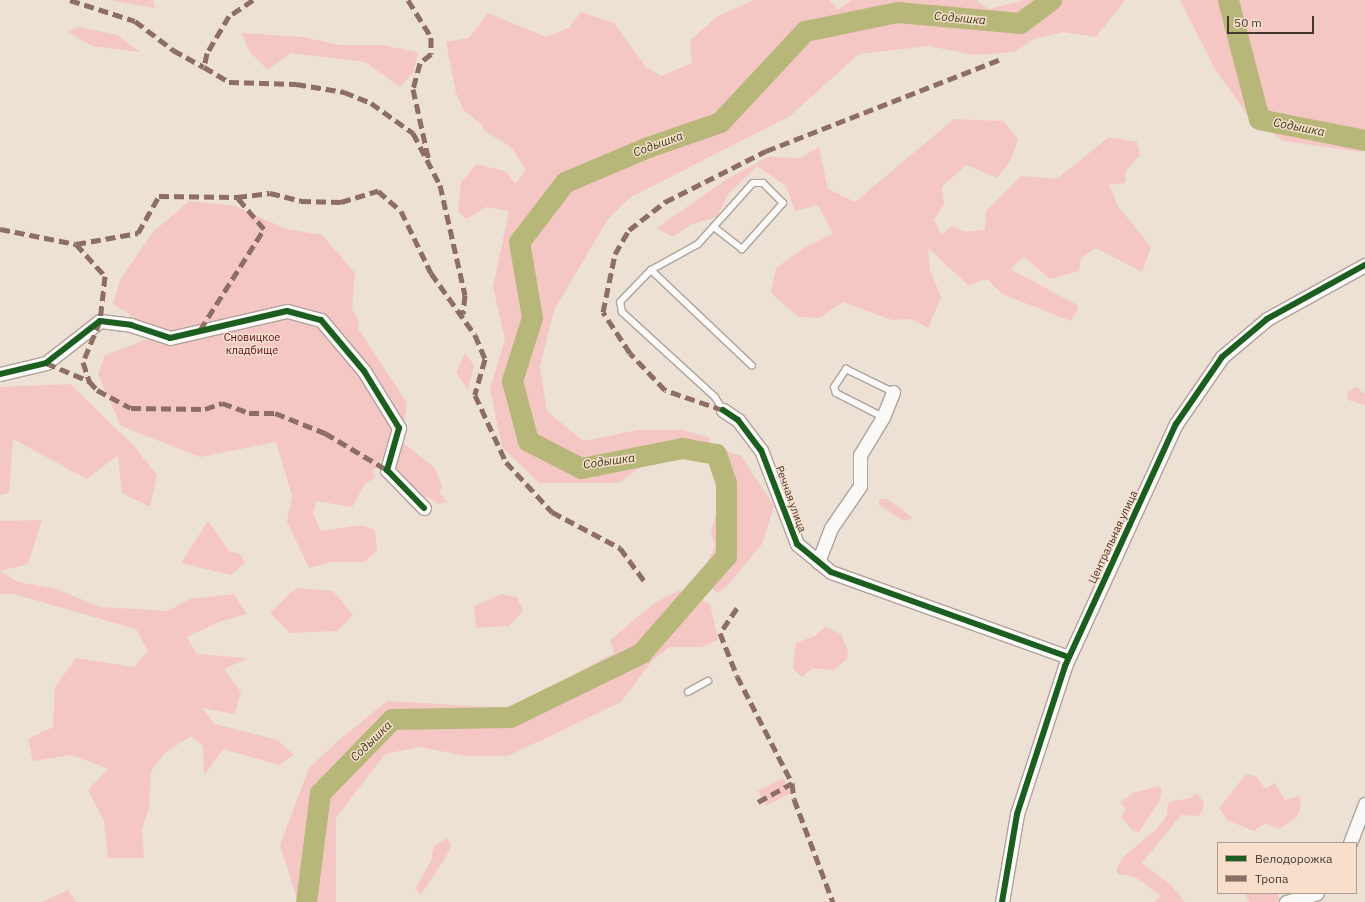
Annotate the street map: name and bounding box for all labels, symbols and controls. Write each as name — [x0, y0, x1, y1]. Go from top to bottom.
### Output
scale bar — [1229, 8, 1316, 34]
water label: Содышка — [933, 9, 987, 27]
text: 50 m — [1234, 15, 1262, 30]
water label: Содышка — [1272, 115, 1326, 139]
water label: Содышка — [631, 128, 685, 160]
park label: Сновицкое кладбище — [224, 331, 280, 357]
water label: Содышка — [582, 450, 636, 472]
street label: Речная улица — [773, 464, 809, 534]
street label: Центральная улица — [1086, 488, 1140, 586]
water label: Содышка — [347, 718, 395, 764]
legend — [1217, 842, 1357, 894]
text: Велодорожка — [1255, 851, 1332, 866]
text: Тропа — [1255, 871, 1288, 886]

